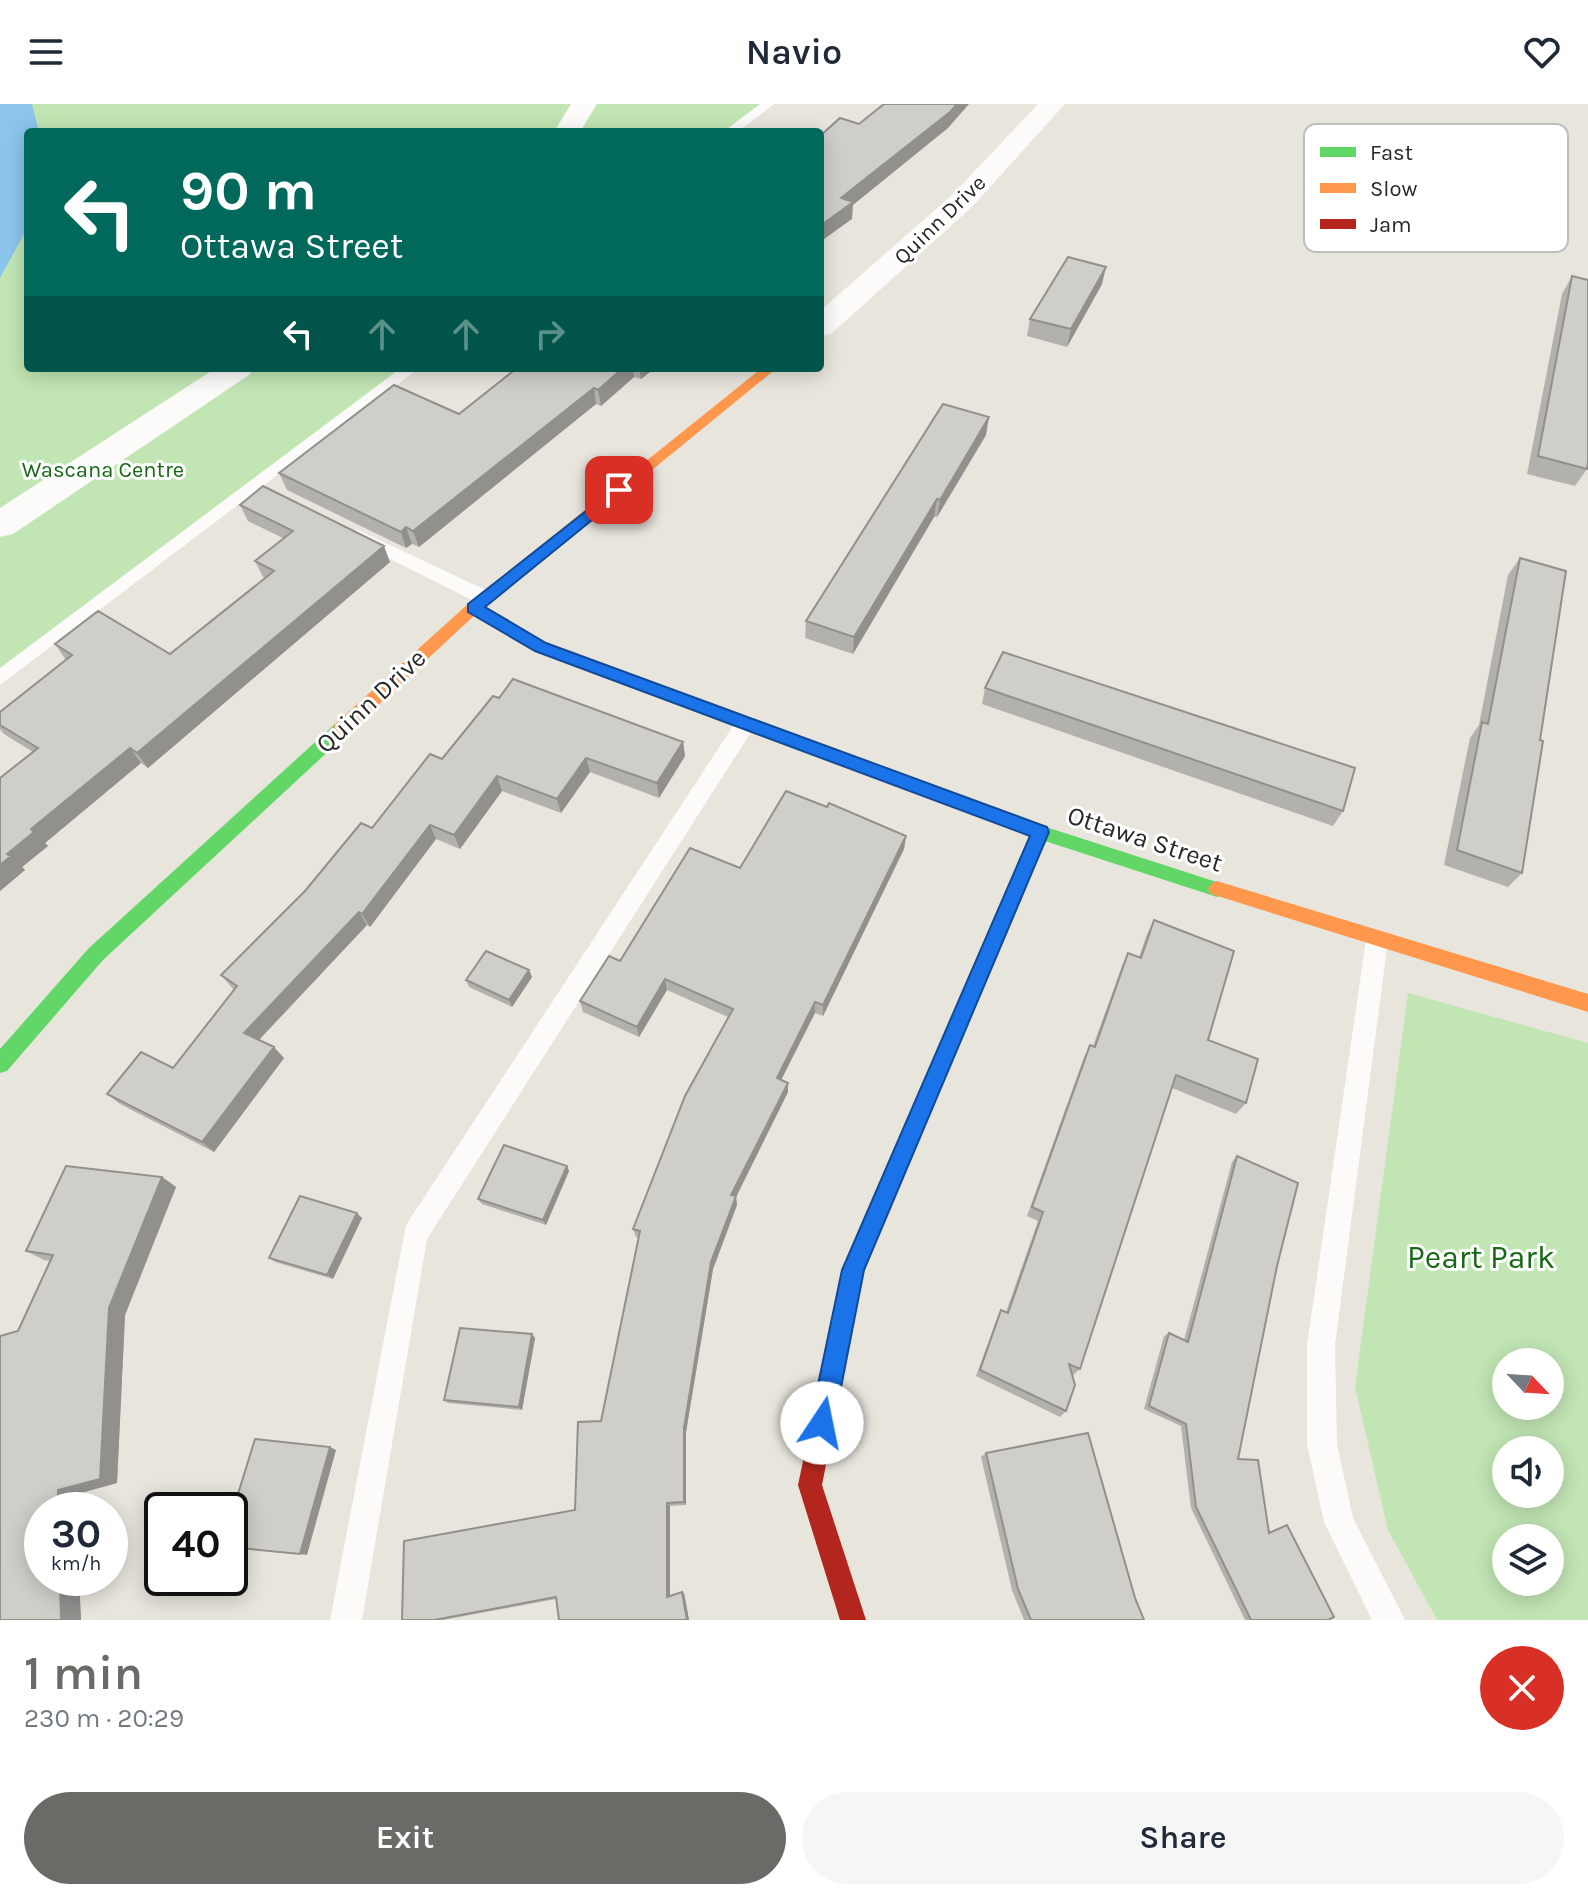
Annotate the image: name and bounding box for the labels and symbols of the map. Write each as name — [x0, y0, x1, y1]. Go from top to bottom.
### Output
legend — [1304, 124, 1568, 252]
text: Fast — [1370, 140, 1413, 166]
street label: Quinn Drive — [889, 170, 991, 270]
text: Slow — [1370, 176, 1417, 202]
text: Jam — [1370, 212, 1412, 238]
pin — [585, 456, 653, 524]
park label: Wascana Centre — [22, 457, 184, 483]
street label: Quinn Drive — [310, 642, 432, 760]
street label: Ottawa Street — [1063, 799, 1227, 879]
park label: Peart Park — [1407, 1239, 1555, 1276]
north arrow — [1492, 1348, 1564, 1420]
position arrow — [780, 1381, 864, 1465]
speed limit sign: 40 — [144, 1492, 248, 1596]

